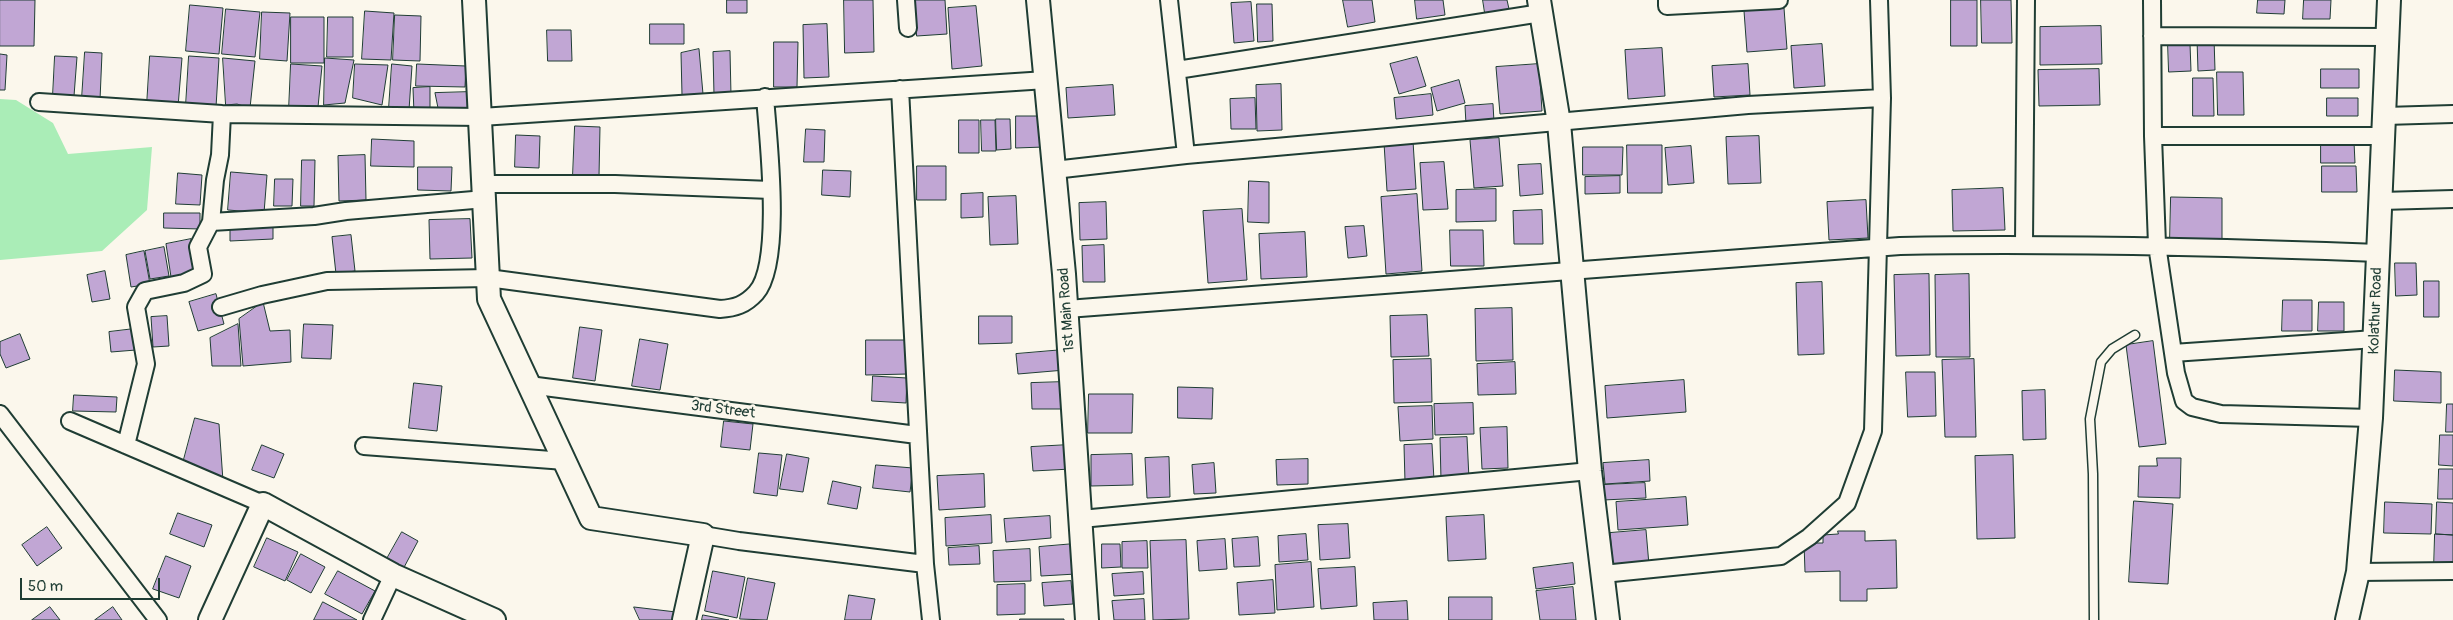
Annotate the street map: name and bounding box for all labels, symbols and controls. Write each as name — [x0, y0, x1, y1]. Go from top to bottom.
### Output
street label: 1st Main Road — [1055, 267, 1079, 353]
street label: Kolathur Road — [2365, 267, 2387, 355]
street label: 3rd Street — [690, 397, 756, 423]
scale bar — [22, 568, 162, 600]
text: 50 m — [28, 577, 63, 596]

